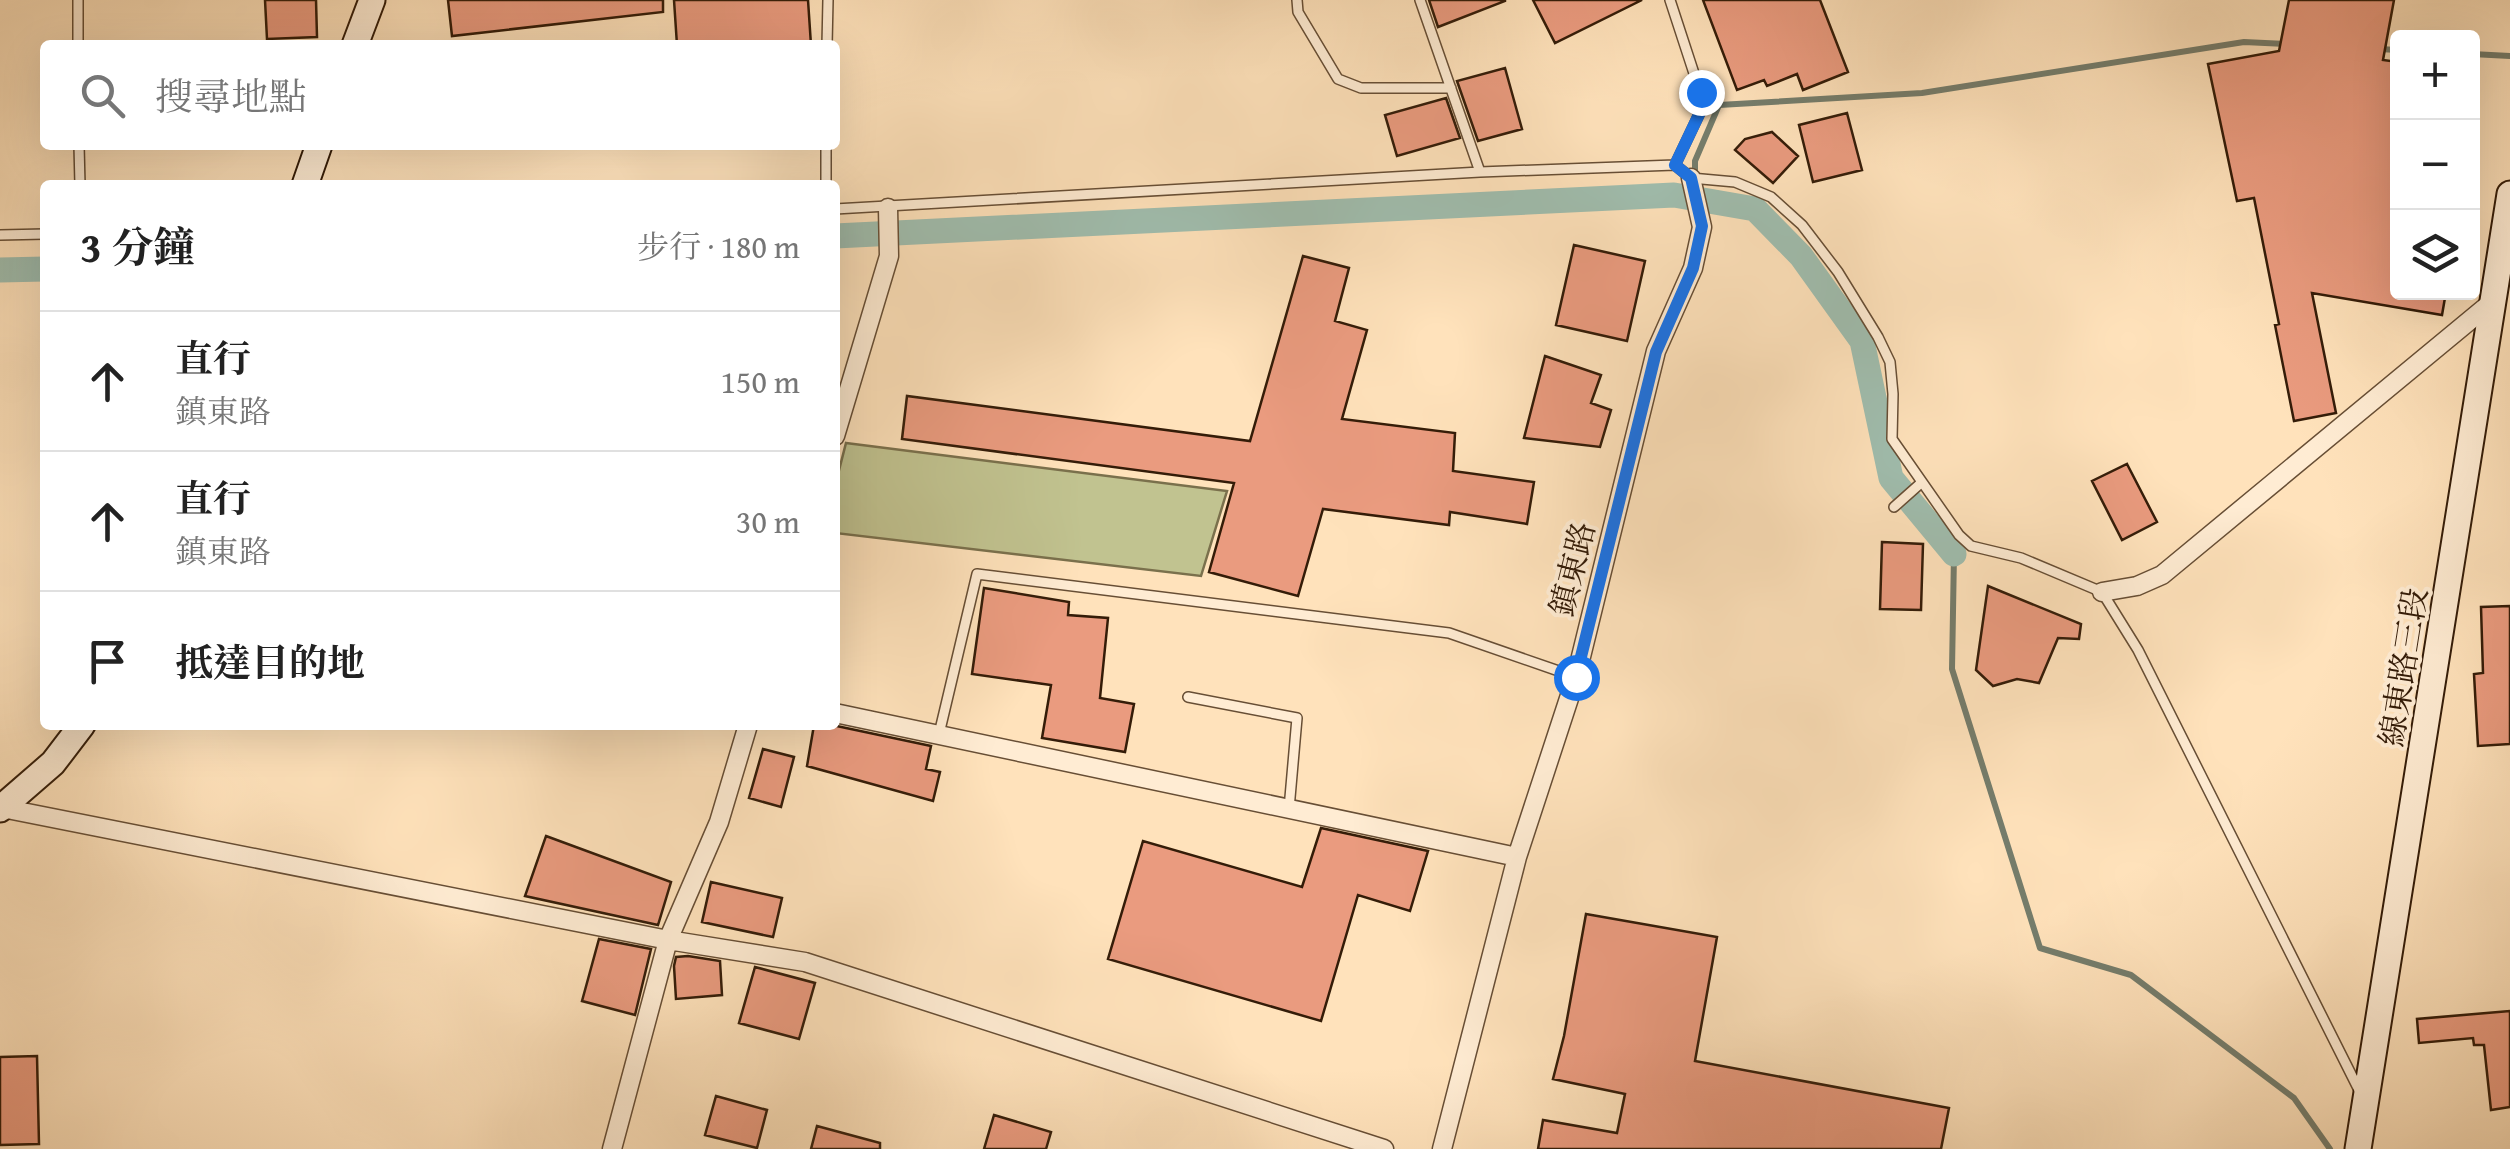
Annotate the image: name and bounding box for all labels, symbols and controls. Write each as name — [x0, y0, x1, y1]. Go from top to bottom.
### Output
map controls — [2390, 30, 2480, 300]
button: + — [2390, 30, 2480, 120]
search box — [40, 40, 840, 150]
icon: search — [75, 68, 130, 123]
text: 搜尋地點 — [155, 68, 307, 124]
route end — [1679, 70, 1725, 116]
button: − — [2390, 120, 2480, 210]
button: layers — [2390, 210, 2480, 300]
text: 3 分鐘 — [80, 216, 195, 277]
text: 步行 · 180 m — [637, 223, 800, 270]
text: 直行 — [175, 330, 251, 386]
icon: ahead — [80, 354, 135, 409]
text: 150 m — [721, 358, 800, 405]
text: 鎮東路 — [175, 388, 271, 435]
text: 直行 — [175, 470, 251, 526]
icon: ahead — [80, 494, 135, 549]
text: 30 m — [736, 498, 800, 545]
street label: 鎮東路 — [1538, 517, 1606, 621]
text: 鎮東路 — [175, 528, 271, 575]
street label: 線東路三段 — [2367, 584, 2439, 750]
icon: arrive — [80, 634, 135, 689]
text: 抵達目的地 — [175, 634, 365, 690]
route start — [1554, 655, 1600, 701]

